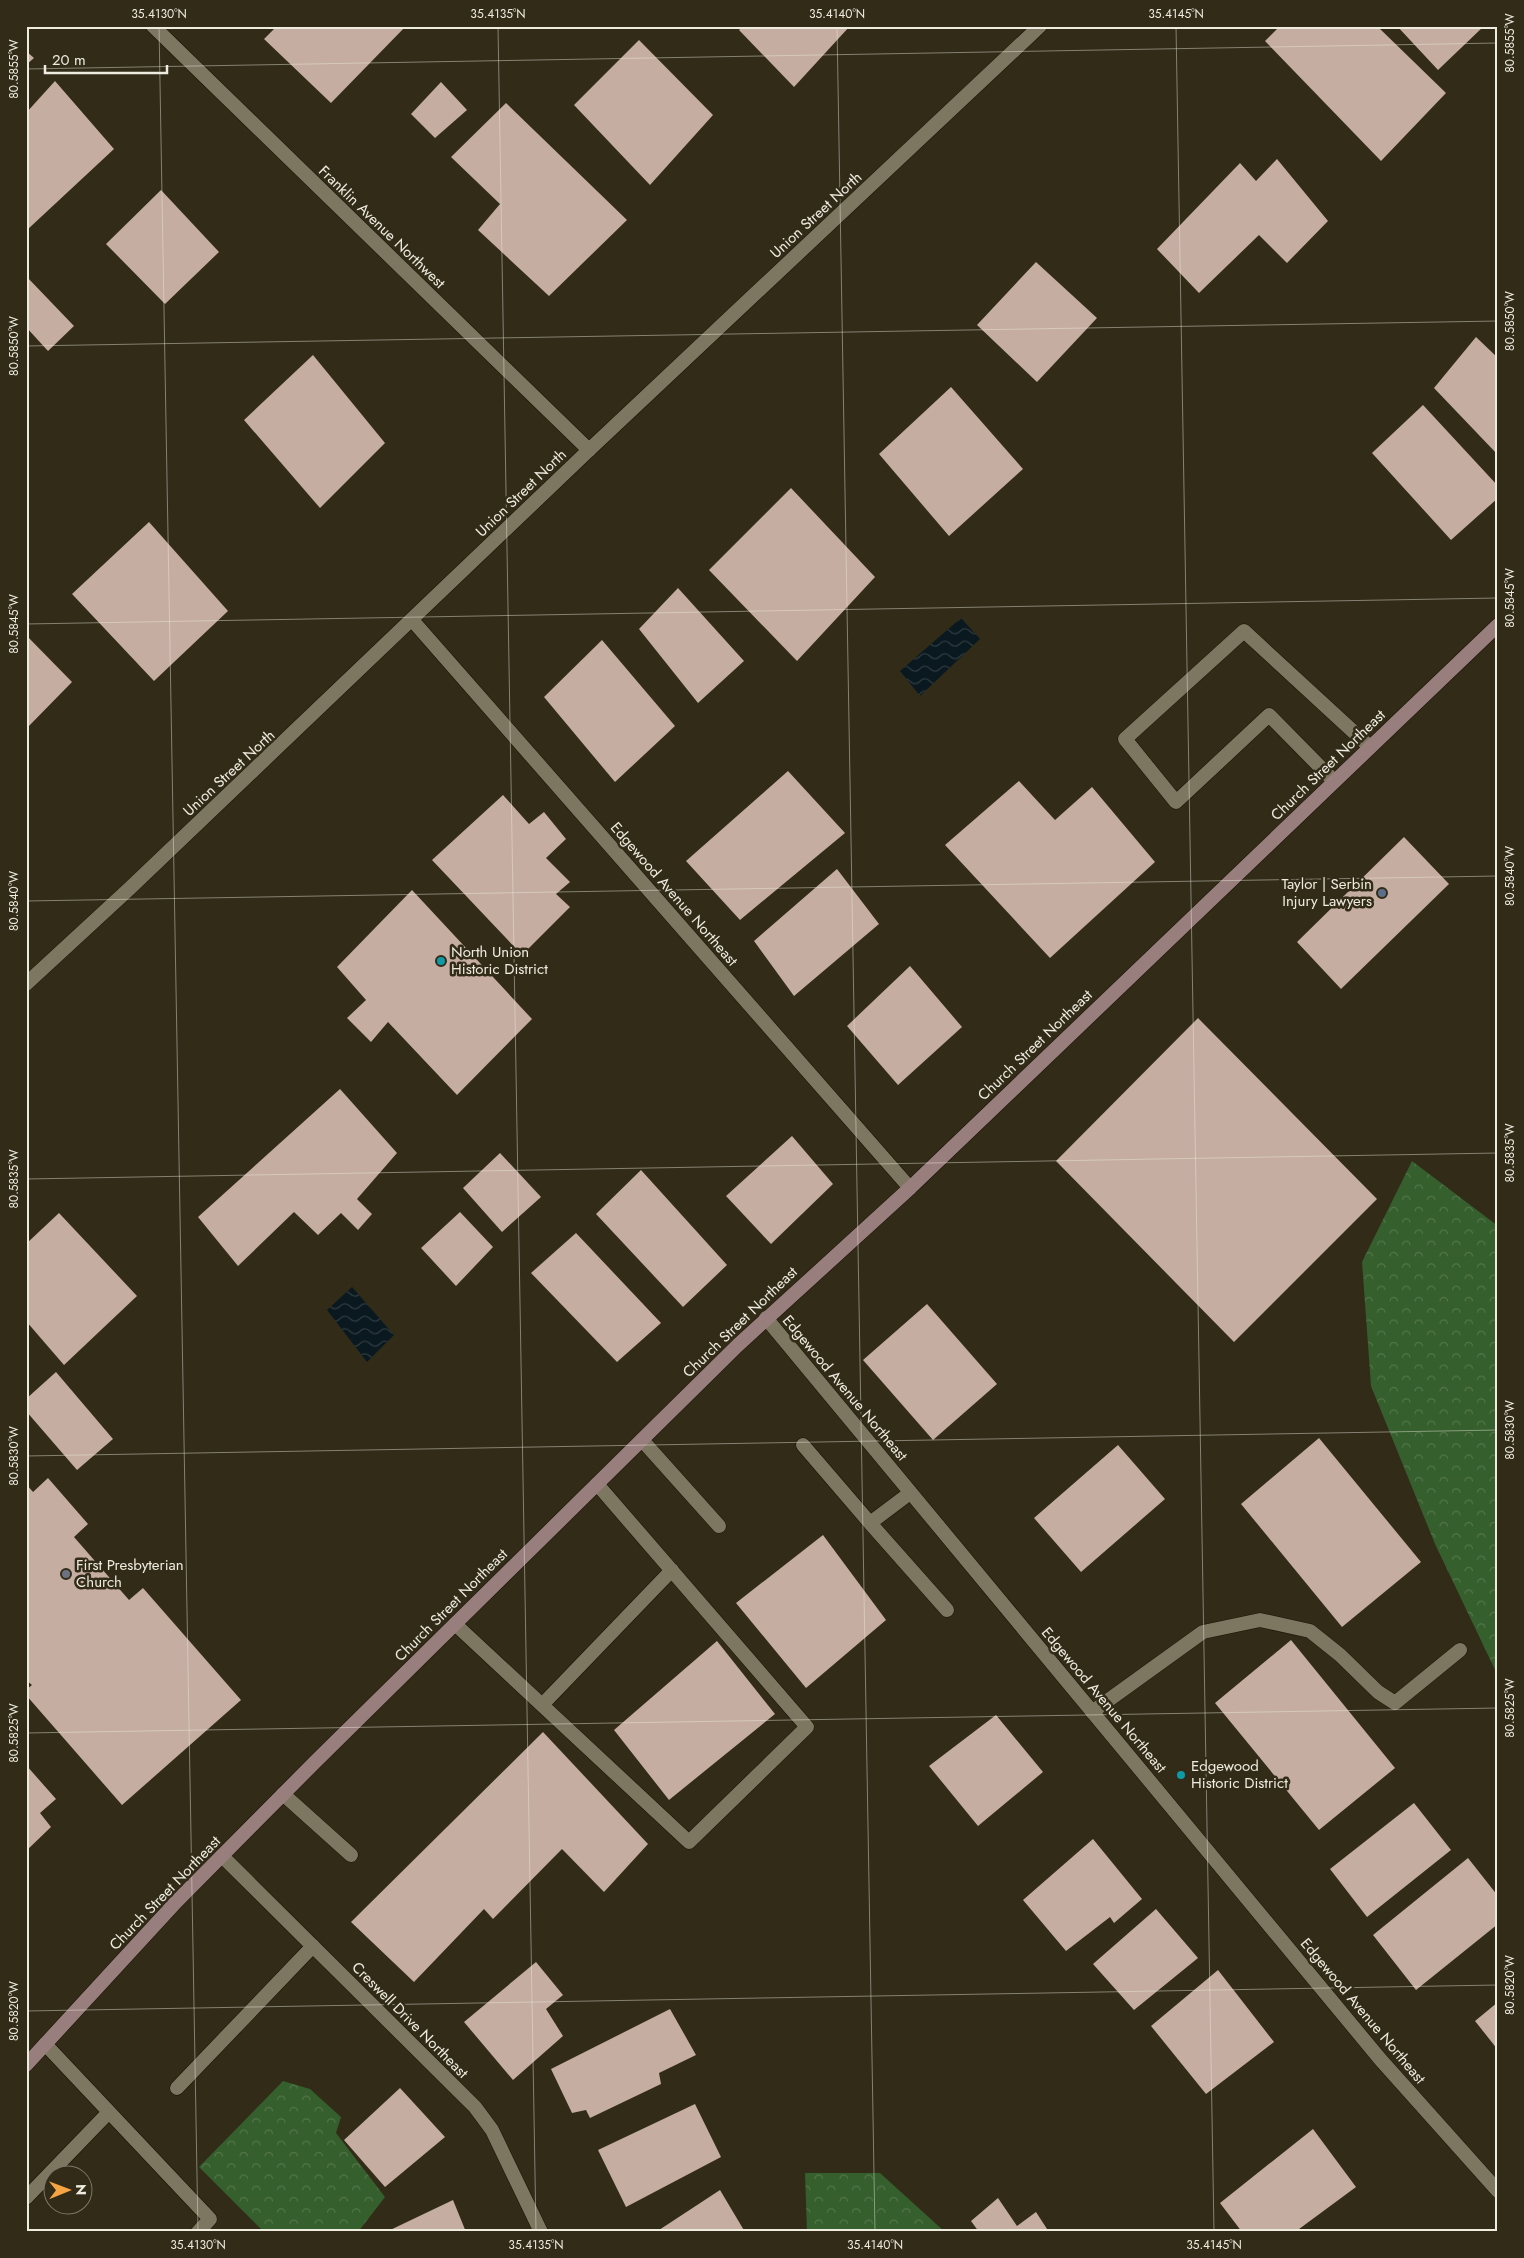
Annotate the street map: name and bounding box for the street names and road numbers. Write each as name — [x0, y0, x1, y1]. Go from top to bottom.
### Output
street label: Franklin Avenue Northwest — [314, 160, 451, 294]
street label: Union Street North — [765, 167, 867, 263]
street label: Union Street North — [471, 444, 571, 542]
street label: Church Street Northeast — [1266, 704, 1391, 826]
street label: Union Street North — [178, 725, 280, 821]
street label: Edgewood Avenue Northeast — [605, 817, 743, 971]
street label: Church Street Northeast — [973, 984, 1098, 1106]
street label: Church Street Northeast — [678, 1261, 803, 1383]
street label: Edgewood Avenue Northeast — [777, 1310, 913, 1466]
street label: Church Street Northeast — [390, 1543, 513, 1666]
street label: Edgewood Avenue Northeast — [1036, 1622, 1172, 1778]
street label: Church Street Northeast — [104, 1830, 226, 1955]
street label: Edgewood Avenue Northeast — [1295, 1933, 1431, 2089]
street label: Creswell Drive Northeast — [347, 1957, 474, 2084]

